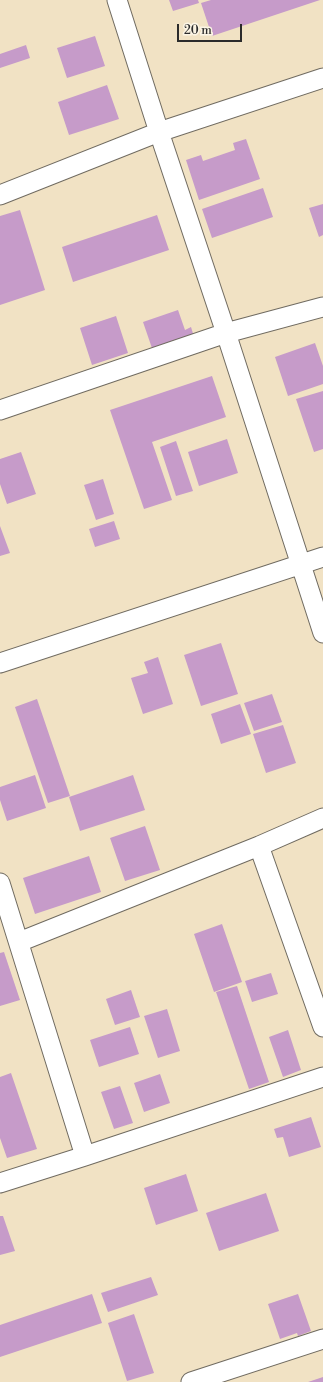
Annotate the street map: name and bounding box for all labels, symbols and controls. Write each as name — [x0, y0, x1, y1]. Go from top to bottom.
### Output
scale bar — [179, 16, 244, 42]
text: 20 m — [184, 23, 212, 38]

